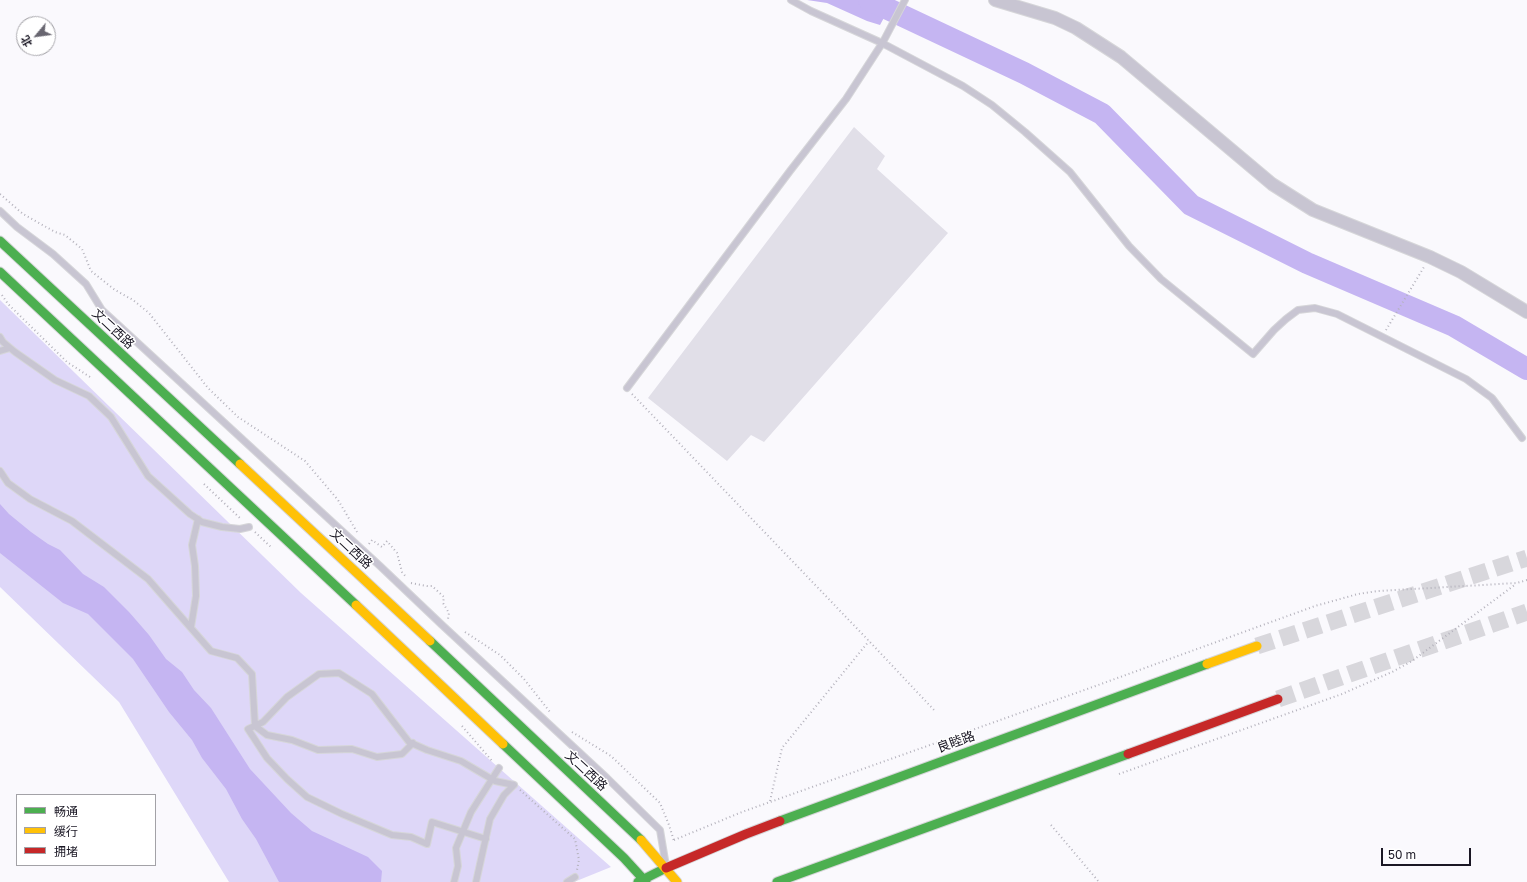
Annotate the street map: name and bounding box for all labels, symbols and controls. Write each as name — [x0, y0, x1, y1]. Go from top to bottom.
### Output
north arrow — [16, 16, 56, 56]
text: 北 — [18, 34, 34, 50]
street label: 文二西路 — [89, 306, 137, 352]
street label: 文二西路 — [327, 526, 375, 572]
street label: 良睦路 — [935, 728, 977, 756]
street label: 文二西路 — [562, 748, 610, 794]
legend — [16, 794, 156, 866]
text: 畅通 — [54, 804, 78, 819]
text: 缓行 — [54, 824, 78, 839]
scale bar — [1383, 840, 1473, 866]
text: 拥堵 — [54, 844, 78, 859]
text: 50 m — [1388, 847, 1416, 862]

